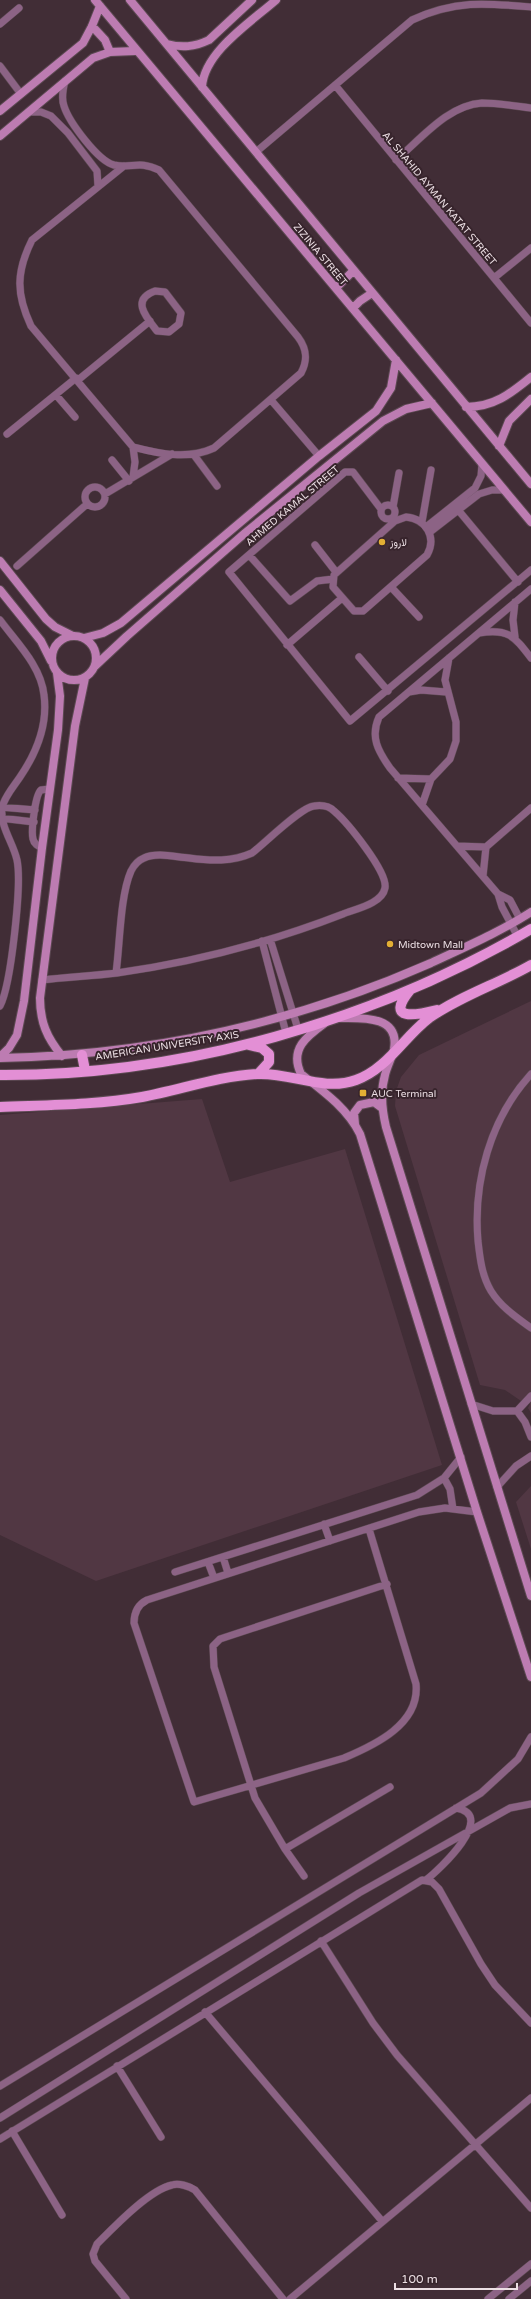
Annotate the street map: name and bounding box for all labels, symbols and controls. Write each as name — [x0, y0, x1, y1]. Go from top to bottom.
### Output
street label: AL SHAHID AYMAN KATAT STREET — [380, 129, 499, 268]
street label: ZIZINIA STREET — [291, 221, 350, 288]
street label: AHMED KAMAL STREET — [243, 463, 342, 548]
marker: لاروز — [377, 537, 387, 547]
place label: لاروز — [389, 537, 407, 549]
marker: Midtown Mall — [385, 939, 395, 949]
place label: Midtown Mall — [398, 939, 463, 951]
street label: AMERICAN UNIVERSITY AXIS — [94, 1029, 240, 1063]
marker: AUC Terminal — [358, 1088, 368, 1098]
place label: AUC Terminal — [371, 1088, 436, 1100]
scale bar — [395, 2265, 517, 2291]
text: 100 m — [401, 2272, 438, 2286]

